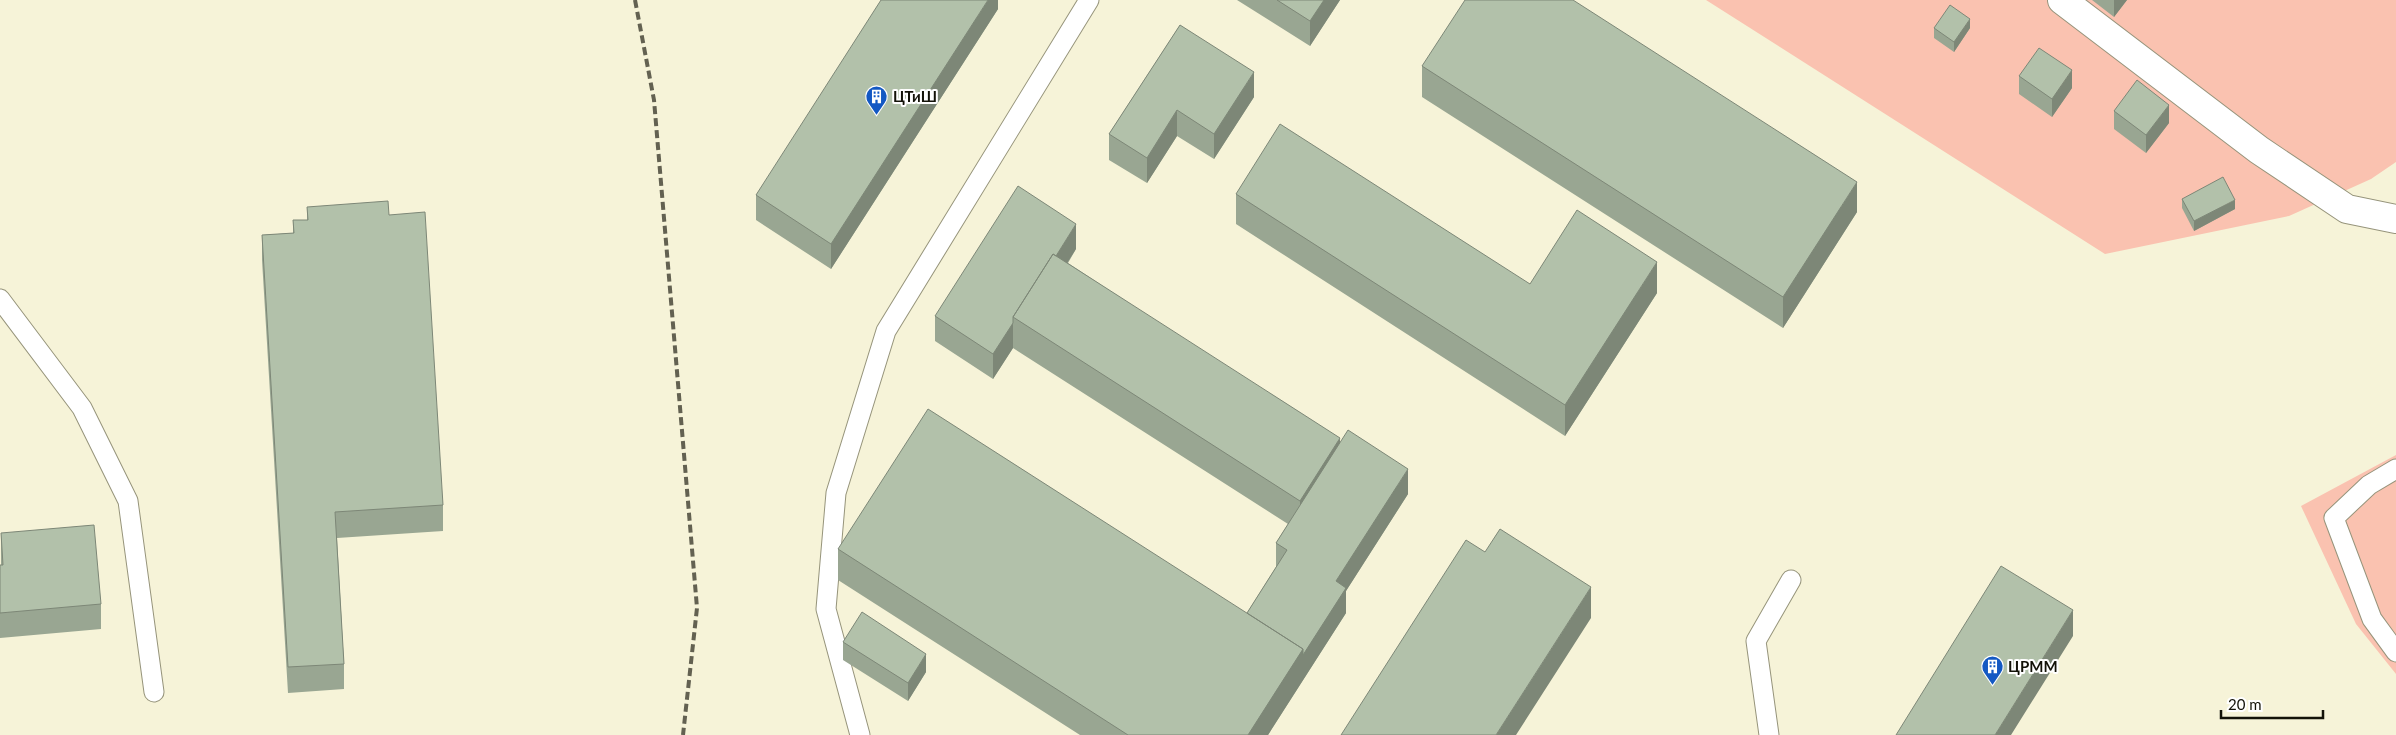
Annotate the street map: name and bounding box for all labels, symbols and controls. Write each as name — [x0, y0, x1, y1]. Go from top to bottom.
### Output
building icon: ЦТиШ — [865, 84, 889, 115]
place label: ЦТиШ — [893, 87, 937, 105]
building icon: ЦРММ — [1980, 654, 2004, 685]
place label: ЦРММ — [2008, 657, 2058, 675]
scale bar — [2221, 688, 2324, 720]
text: 20 m — [2228, 695, 2262, 713]

